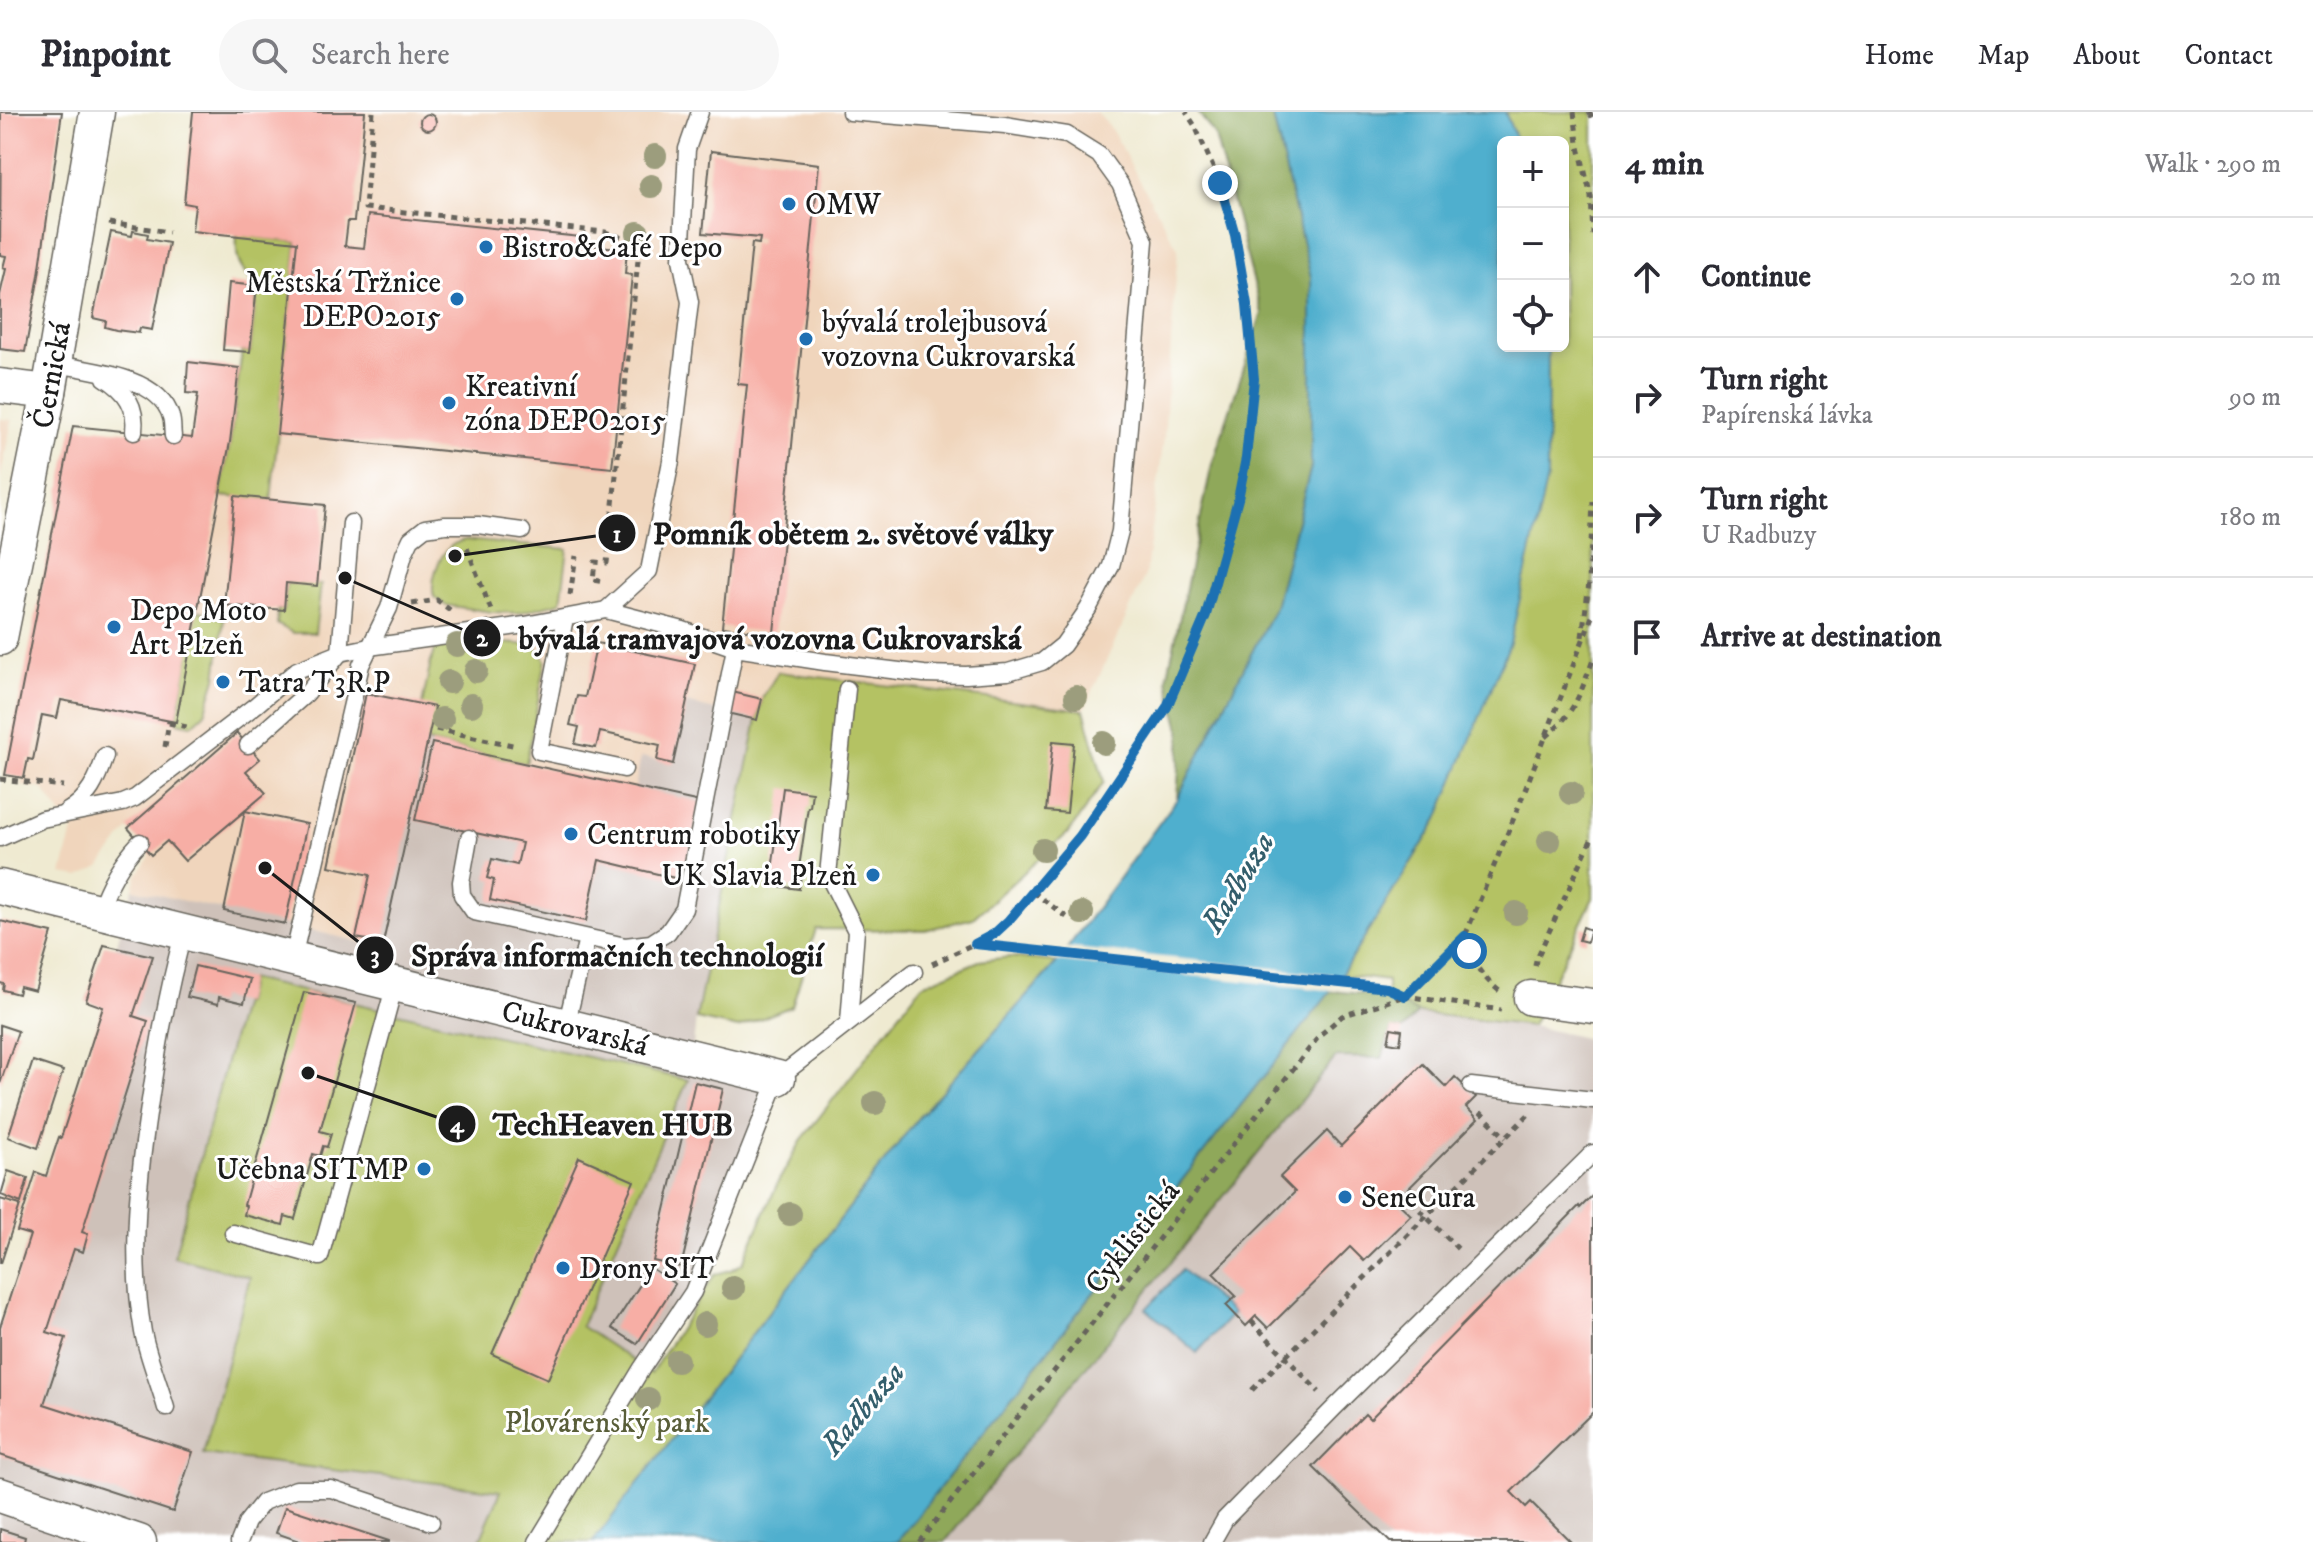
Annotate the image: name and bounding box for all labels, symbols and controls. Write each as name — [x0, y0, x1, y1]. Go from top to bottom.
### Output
search box — [219, 19, 779, 91]
text: Pinpoint — [40, 31, 171, 79]
icon: search — [247, 33, 291, 77]
text: Search here — [311, 37, 450, 74]
text: Home — [1865, 38, 1934, 73]
text: Map — [1978, 38, 2029, 73]
text: About — [2073, 38, 2140, 73]
text: Contact — [2184, 38, 2273, 73]
map controls — [1497, 136, 1569, 352]
button: + — [1497, 136, 1569, 208]
text: 4 min — [1625, 143, 1704, 185]
text: Walk · 290 m — [2145, 148, 2281, 181]
route end — [1202, 165, 1238, 201]
place label: OMW — [805, 187, 881, 224]
marker: OMW — [780, 195, 798, 213]
button: − — [1497, 208, 1569, 280]
place label: Bistro&Café Depo — [502, 230, 722, 267]
marker: Bistro&Café Depo — [477, 238, 495, 256]
icon: ahead — [1625, 255, 1669, 299]
text: Continue — [1701, 259, 1811, 296]
text: 20 m — [2229, 261, 2281, 294]
place label: Městská Tržnice DEPO2015 — [245, 265, 441, 336]
button: locate — [1497, 280, 1569, 352]
marker: Městská Tržnice DEPO2015 — [448, 290, 466, 308]
place label: bývalá trolejbusová vozovna Cukrovarská — [821, 305, 1075, 376]
street label: Černická — [23, 319, 80, 431]
marker: bývalá trolejbusová vozovna Cukrovarská — [797, 330, 815, 348]
text: Turn right — [1701, 362, 1828, 399]
place label: Kreativní zóna DEPO2015 — [465, 369, 666, 440]
icon: right — [1625, 375, 1669, 419]
text: 90 m — [2229, 381, 2281, 414]
marker: Kreativní zóna DEPO2015 — [440, 394, 458, 412]
text: Papírenská lávka — [1701, 399, 1873, 432]
text: Turn right — [1701, 482, 1828, 519]
icon: right — [1625, 495, 1669, 539]
text: 180 m — [2219, 501, 2281, 534]
callout: Pomník obětem 2. světové války — [597, 505, 1069, 561]
text: Pomník obětem 2. světové války — [653, 515, 1054, 555]
text: U Radbuzy — [1701, 519, 1816, 552]
text: 1 — [613, 520, 622, 550]
place label: Depo Moto Art Plzeň — [130, 593, 267, 664]
callout: bývalá tramvajová vozovna Cukrovarská — [462, 610, 1037, 666]
icon: arrive — [1625, 615, 1669, 659]
marker: Depo Moto Art Plzeň — [105, 618, 123, 636]
text: Arrive at destination — [1701, 619, 1942, 656]
text: bývalá tramvajová vozovna Cukrovarská — [517, 620, 1022, 660]
text: 2 — [476, 624, 489, 654]
place label: Tatra T3R.P — [239, 665, 390, 702]
marker: Tatra T3R.P — [214, 673, 232, 691]
place label: Centrum robotiky — [587, 817, 801, 854]
marker: Centrum robotiky — [562, 825, 580, 843]
water label: Radbuza — [1193, 825, 1284, 942]
place label: UK Slavia Plzeň — [661, 858, 857, 895]
marker: UK Slavia Plzeň — [864, 866, 882, 884]
callout: Správa informačních technologií — [355, 927, 839, 983]
route start — [1451, 933, 1487, 969]
text: Správa informačních technologií — [411, 937, 826, 977]
text: 3 — [371, 941, 380, 971]
street label: Cukrovarská — [497, 993, 652, 1066]
callout: TechHeaven HUB — [437, 1096, 750, 1152]
text: TechHeaven HUB — [492, 1106, 733, 1146]
text: 4 — [450, 1110, 465, 1140]
place label: Učebna SITMP — [216, 1152, 408, 1189]
marker: Učebna SITMP — [415, 1160, 433, 1178]
street label: Cyklistická — [1078, 1174, 1189, 1302]
place label: SeneCura — [1361, 1180, 1476, 1217]
marker: SeneCura — [1336, 1188, 1354, 1206]
place label: Drony SIT — [579, 1251, 714, 1288]
marker: Drony SIT — [554, 1259, 572, 1277]
water label: Radbuza — [812, 1354, 914, 1465]
park label: Plovárenský park — [504, 1405, 710, 1442]

